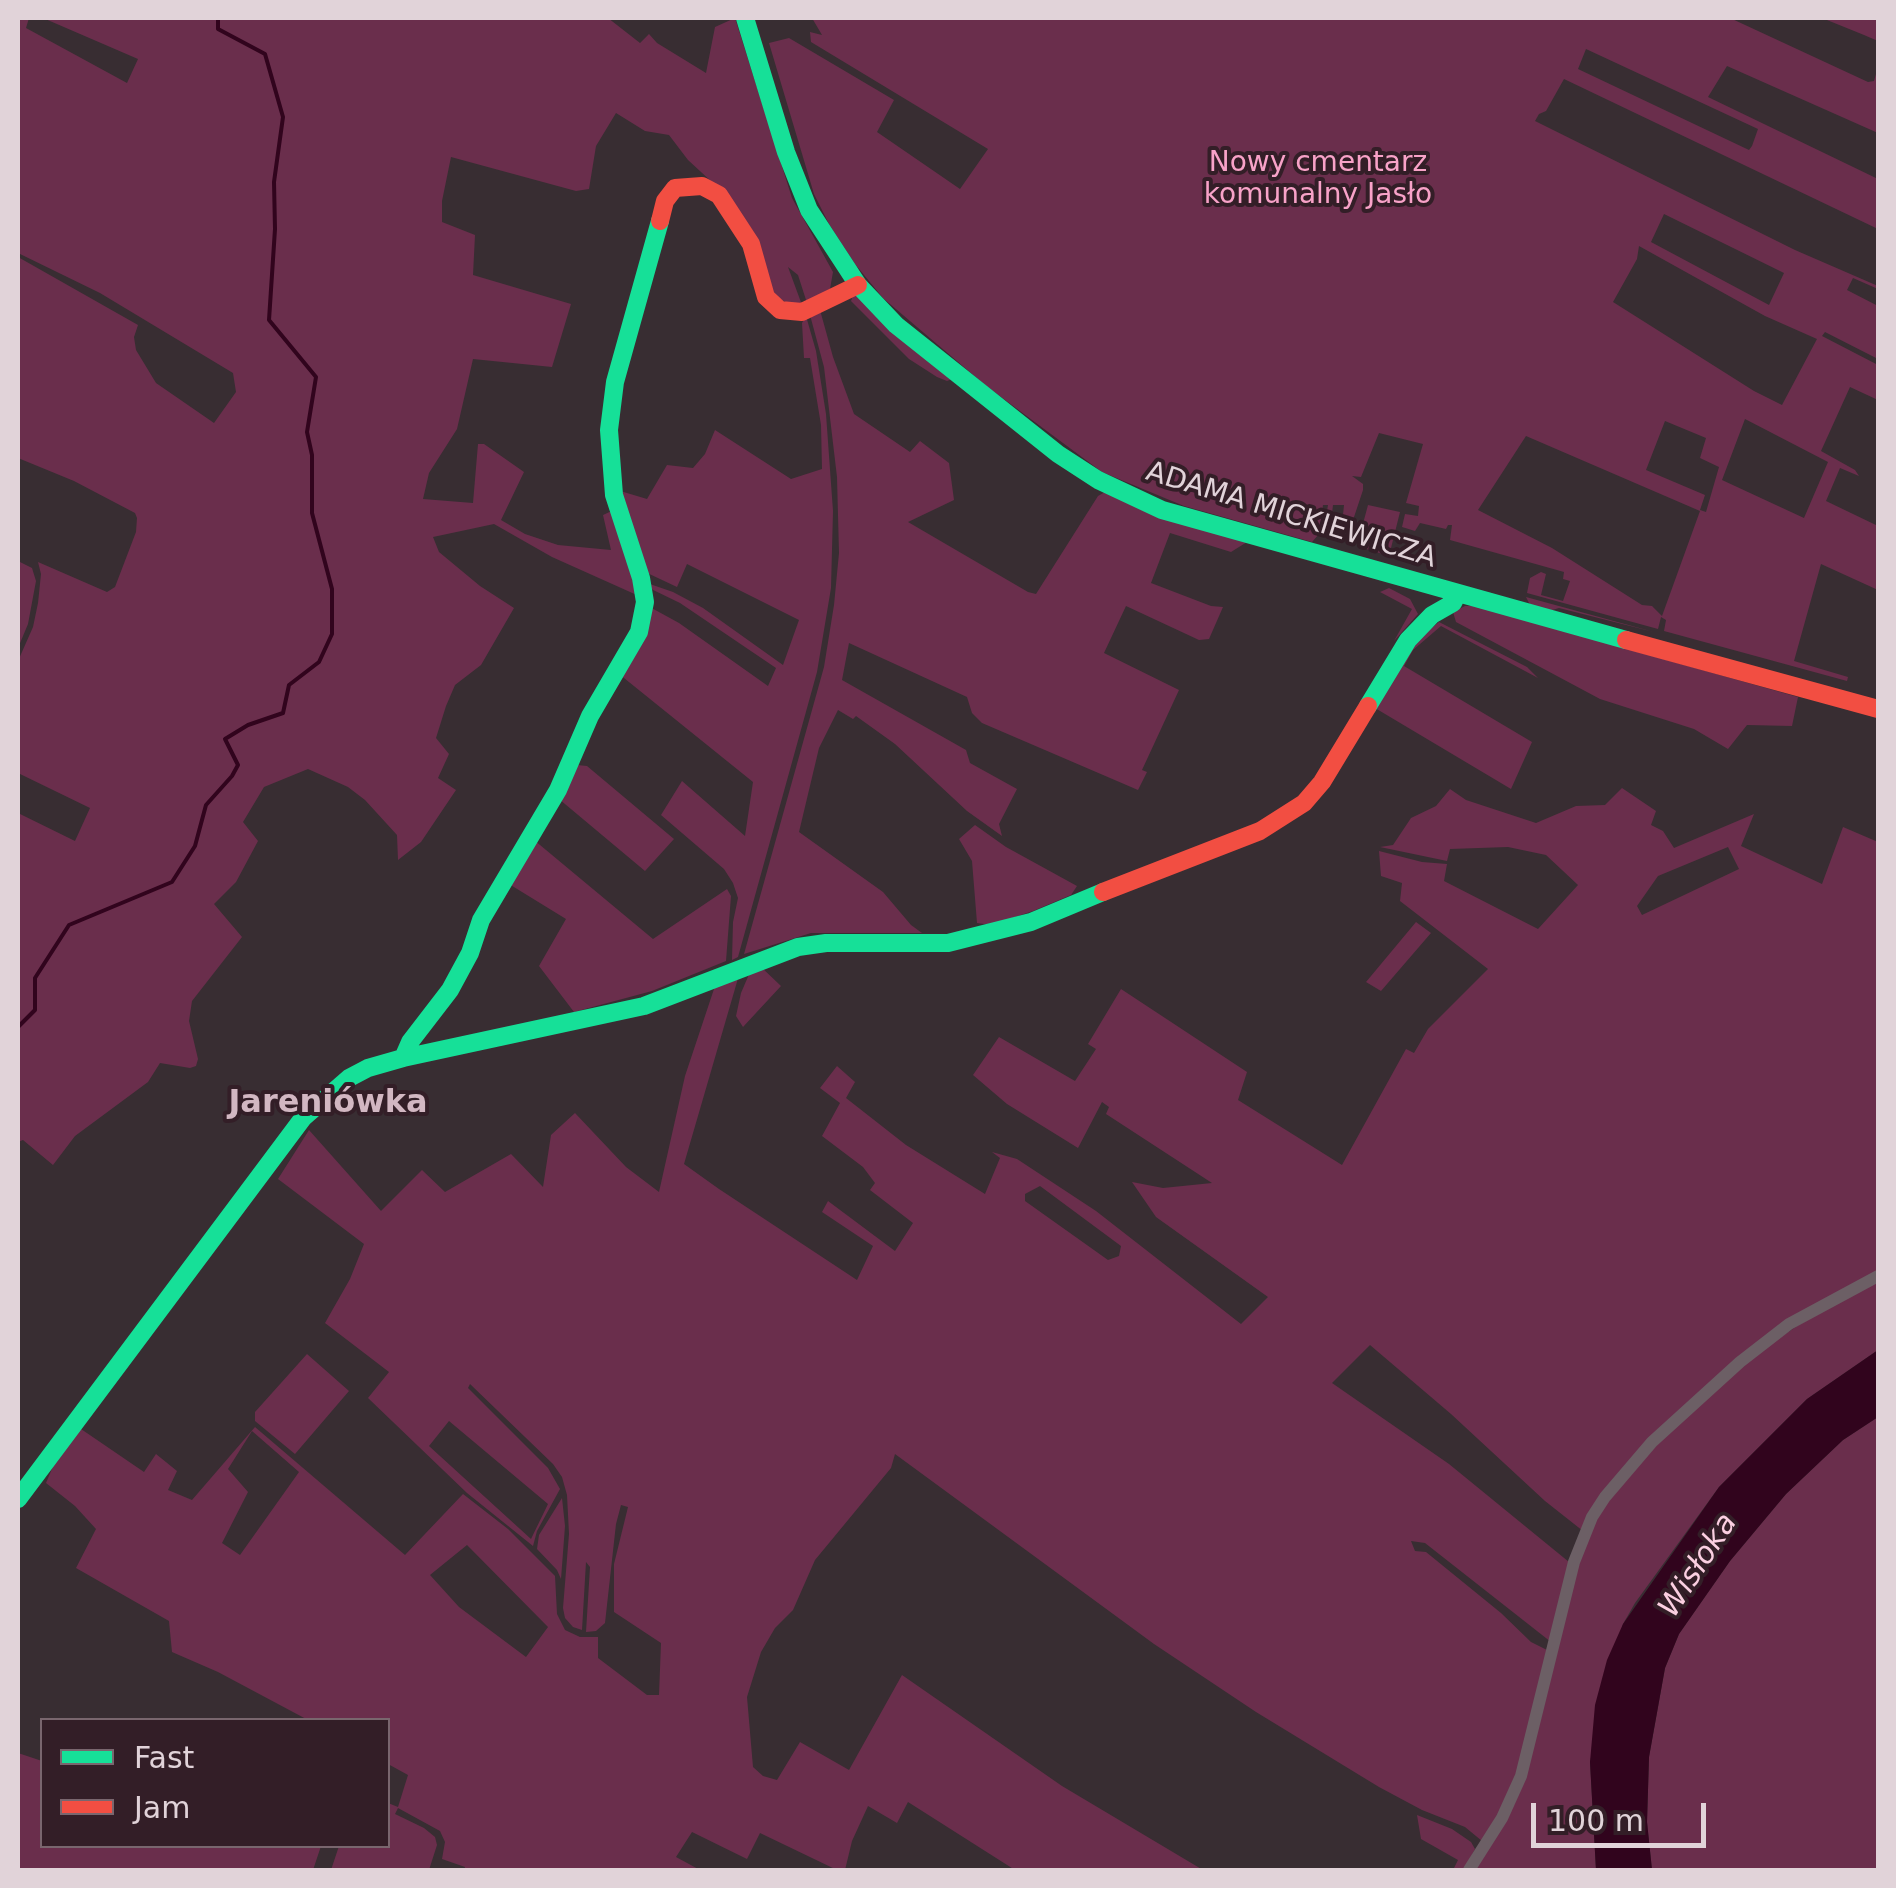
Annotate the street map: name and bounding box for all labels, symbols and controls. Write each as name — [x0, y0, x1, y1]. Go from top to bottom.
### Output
park label: Nowy cmentarz komunalny Jasło — [1204, 147, 1432, 213]
street label: ADAMA MICKIEWICZA — [1142, 456, 1440, 576]
district label: Jareniówka — [228, 1085, 428, 1123]
water label: Wisłoka — [1652, 1507, 1746, 1625]
legend — [40, 1718, 390, 1848]
text: Fast — [134, 1740, 194, 1775]
scale bar — [1536, 1783, 1711, 1845]
text: Jam — [134, 1790, 190, 1825]
text: 100 m — [1548, 1803, 1644, 1838]

